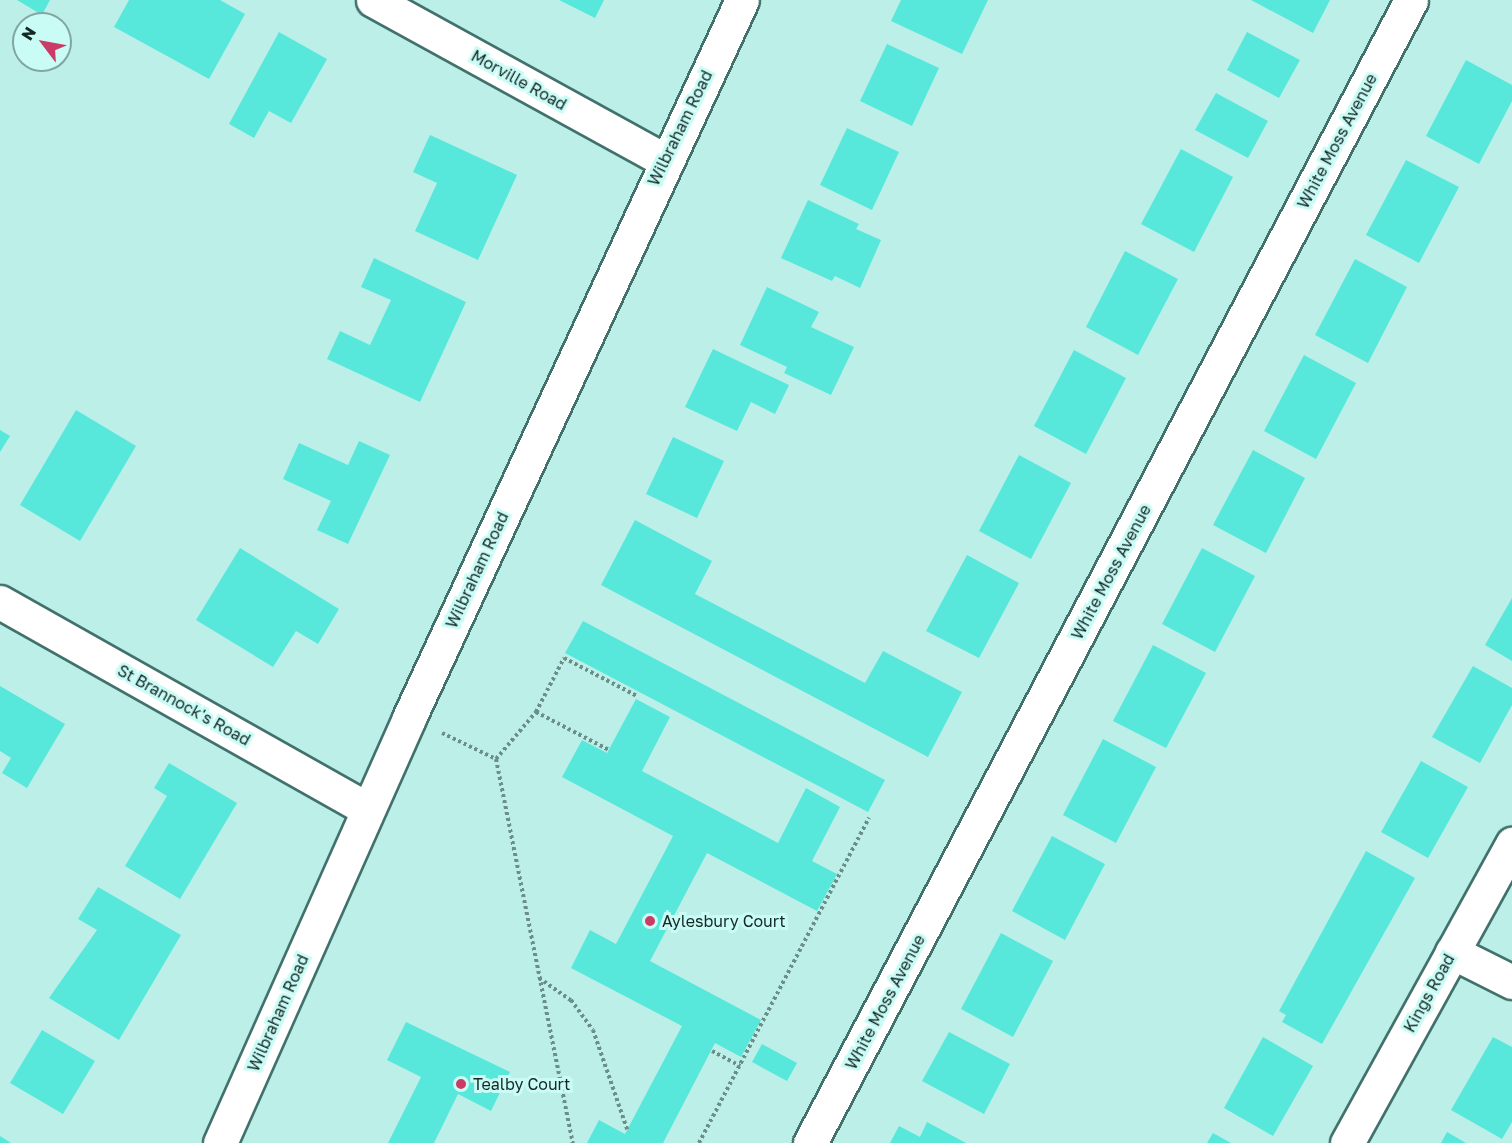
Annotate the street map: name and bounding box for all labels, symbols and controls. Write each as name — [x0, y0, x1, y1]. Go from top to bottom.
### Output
north arrow — [12, 12, 72, 72]
text: N — [17, 23, 40, 44]
street label: Morville Road — [468, 46, 570, 114]
street label: Wilbraham Road — [644, 67, 716, 189]
street label: White Moss Avenue — [1293, 70, 1381, 212]
street label: White Moss Avenue — [1067, 501, 1155, 643]
street label: Wilbraham Road — [442, 509, 512, 631]
street label: St Brannock's Road — [114, 661, 254, 749]
place label: Aylesbury Court — [662, 911, 786, 931]
marker: Aylesbury Court — [643, 914, 657, 928]
street label: White Moss Avenue — [841, 931, 929, 1073]
street label: Kings Road — [1400, 950, 1458, 1036]
street label: Wilbraham Road — [244, 952, 312, 1074]
place label: Tealby Court — [473, 1074, 571, 1094]
marker: Tealby Court — [454, 1077, 468, 1091]

